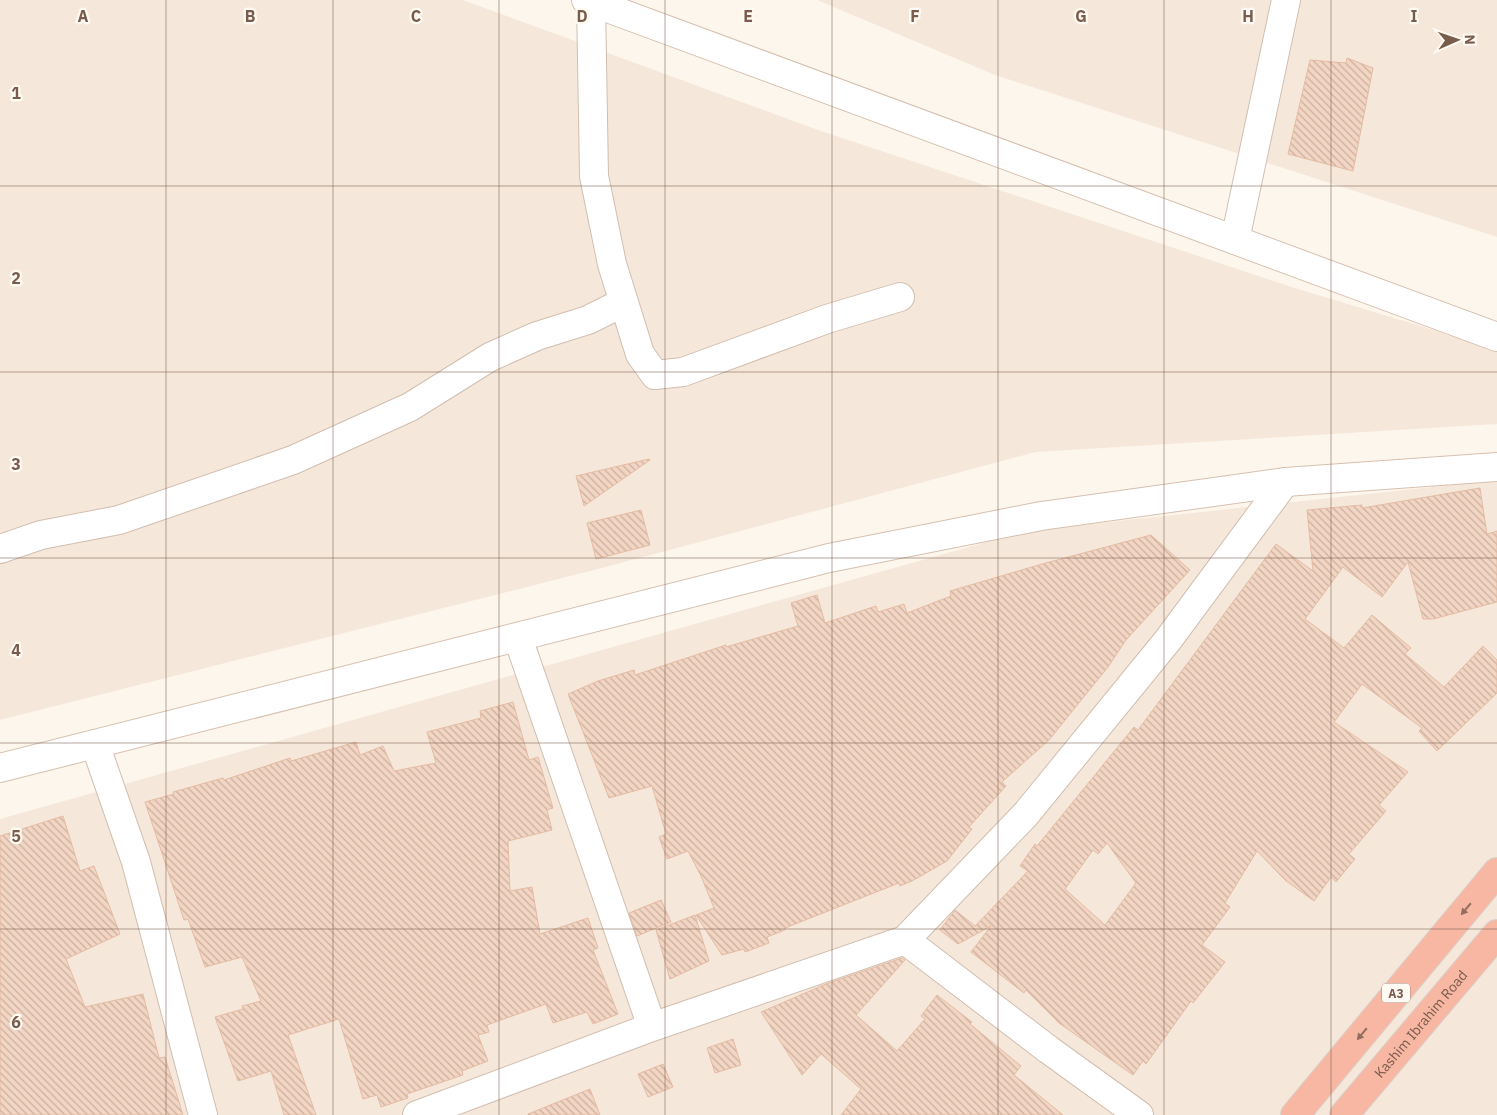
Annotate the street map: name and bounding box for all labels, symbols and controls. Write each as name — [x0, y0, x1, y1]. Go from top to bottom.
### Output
text: A — [78, 6, 89, 26]
text: B — [245, 6, 256, 26]
text: C — [411, 6, 421, 26]
text: D — [576, 6, 588, 26]
text: E — [743, 6, 753, 26]
text: F — [910, 6, 920, 26]
text: G — [1075, 6, 1087, 26]
text: H — [1242, 6, 1254, 26]
text: I — [1411, 6, 1418, 26]
north arrow — [1432, 15, 1482, 65]
text: N — [1461, 34, 1479, 45]
text: 1 — [11, 83, 21, 103]
text: 2 — [11, 268, 21, 288]
text: 3 — [11, 454, 21, 474]
text: 4 — [11, 640, 21, 660]
text: 5 — [11, 826, 21, 846]
one-way arrow — [1460, 902, 1471, 915]
street label: Kashim Ibrahim Road — [1370, 967, 1471, 1082]
road number: A3 — [1382, 984, 1410, 1002]
text: 6 — [11, 1012, 21, 1032]
one-way arrow — [1356, 1027, 1367, 1040]

